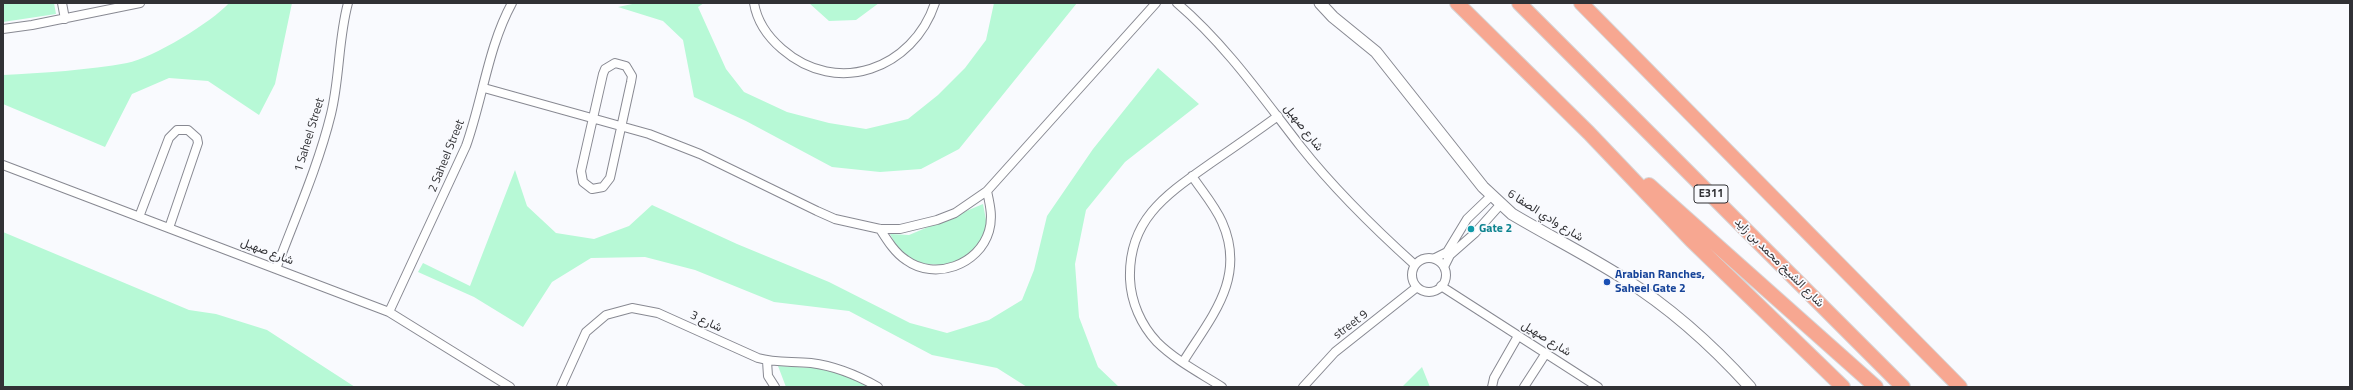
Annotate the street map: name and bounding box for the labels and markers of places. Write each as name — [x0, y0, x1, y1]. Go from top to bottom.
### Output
place label: Gate 2 — [1479, 222, 1512, 236]
marker: Gate 2 — [1466, 224, 1476, 234]
place label: Arabian Ranches, Saheel Gate 2 — [1615, 268, 1705, 296]
marker: Arabian Ranches, Saheel Gate 2 — [1602, 277, 1612, 287]

